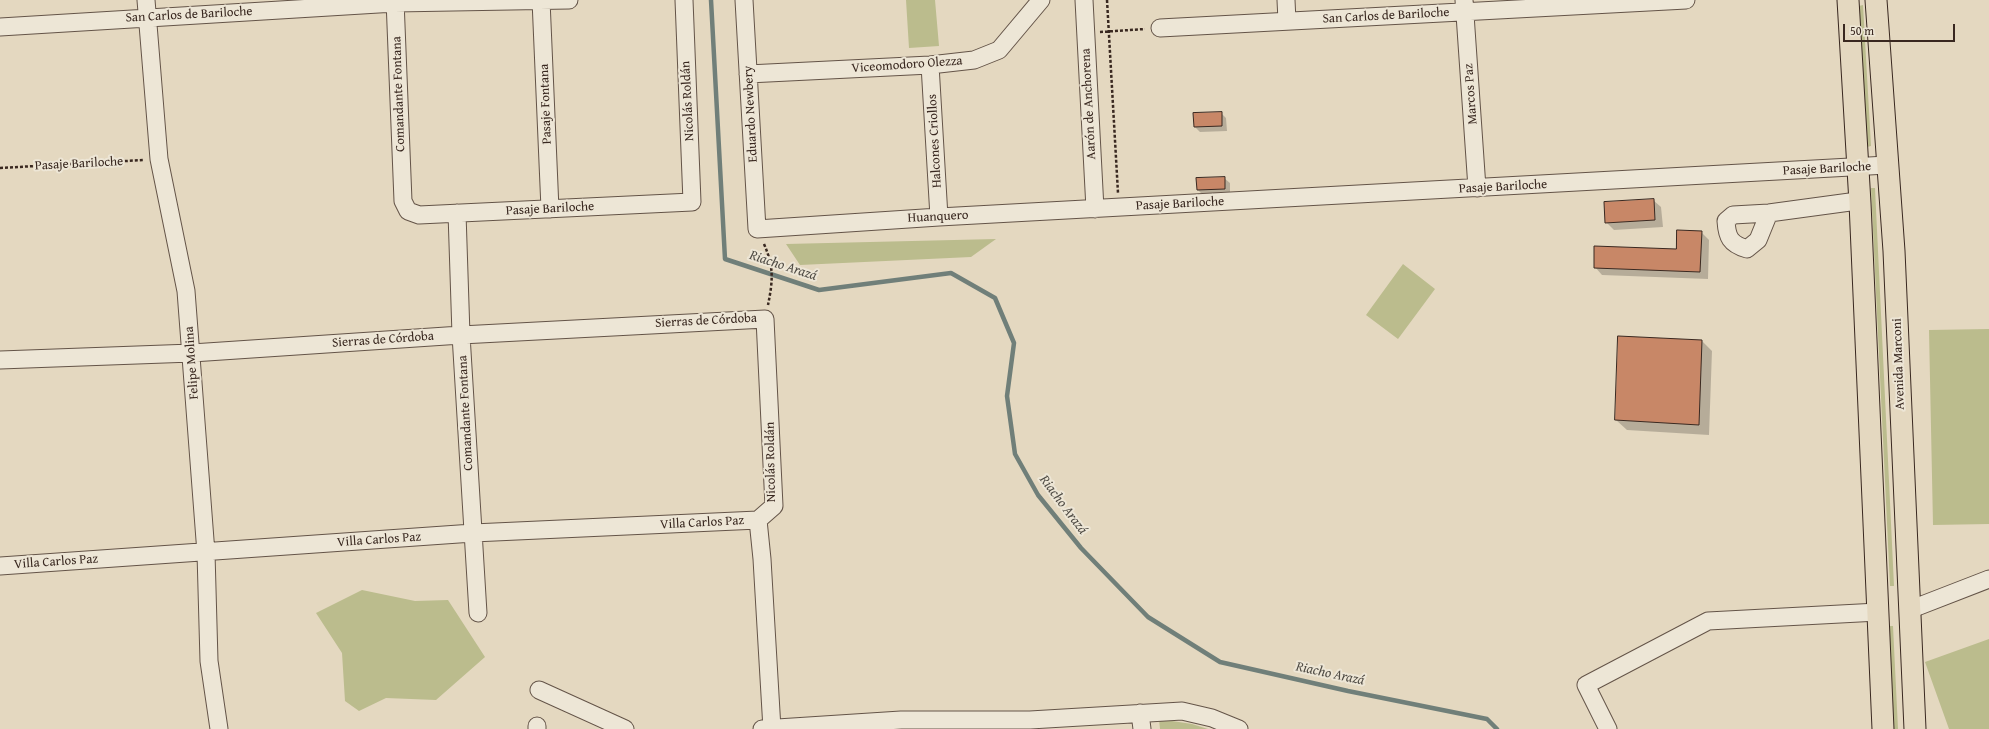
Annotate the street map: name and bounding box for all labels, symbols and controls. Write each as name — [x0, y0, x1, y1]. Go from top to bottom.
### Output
street label: San Carlos de Bariloche — [125, 4, 253, 26]
street label: San Carlos de Bariloche — [1322, 5, 1450, 27]
scale bar — [1845, 16, 1957, 42]
text: 50 m — [1850, 22, 1874, 39]
street label: Comandante Fontana — [389, 36, 409, 152]
street label: Aarón de Anchorena — [1078, 48, 1100, 160]
street label: Viceomodoro Olezza — [851, 53, 963, 77]
street label: Nicolás Roldán — [678, 60, 698, 142]
street label: Pasaje Fontana — [537, 63, 555, 145]
street label: Marcos Paz — [1461, 63, 1481, 125]
street label: Eduardo Newbery — [741, 65, 761, 163]
street label: Halcones Criollos — [925, 94, 945, 188]
street label: Pasaje Bariloche — [34, 154, 124, 174]
street label: Pasaje Bariloche — [1782, 159, 1872, 179]
street label: Pasaje Bariloche — [1458, 177, 1548, 197]
street label: Pasaje Bariloche — [1135, 194, 1225, 214]
street label: Pasaje Bariloche — [505, 199, 595, 219]
street label: Huanquero — [907, 208, 969, 226]
water label: Riacho Arazá — [747, 247, 819, 285]
street label: Sierras de Córdoba — [655, 311, 757, 331]
street label: Avenida Marconi — [1890, 318, 1908, 410]
street label: Felipe Molina — [182, 326, 202, 400]
street label: Sierras de Córdoba — [332, 329, 434, 351]
street label: Comandante Fontana — [455, 355, 477, 471]
street label: Nicolás Roldán — [762, 422, 780, 502]
water label: Riacho Arazá — [1035, 472, 1091, 538]
street label: Villa Carlos Paz — [660, 513, 744, 533]
street label: Villa Carlos Paz — [336, 529, 422, 551]
street label: Villa Carlos Paz — [13, 551, 99, 573]
water label: Riacho Arazá — [1294, 659, 1366, 689]

